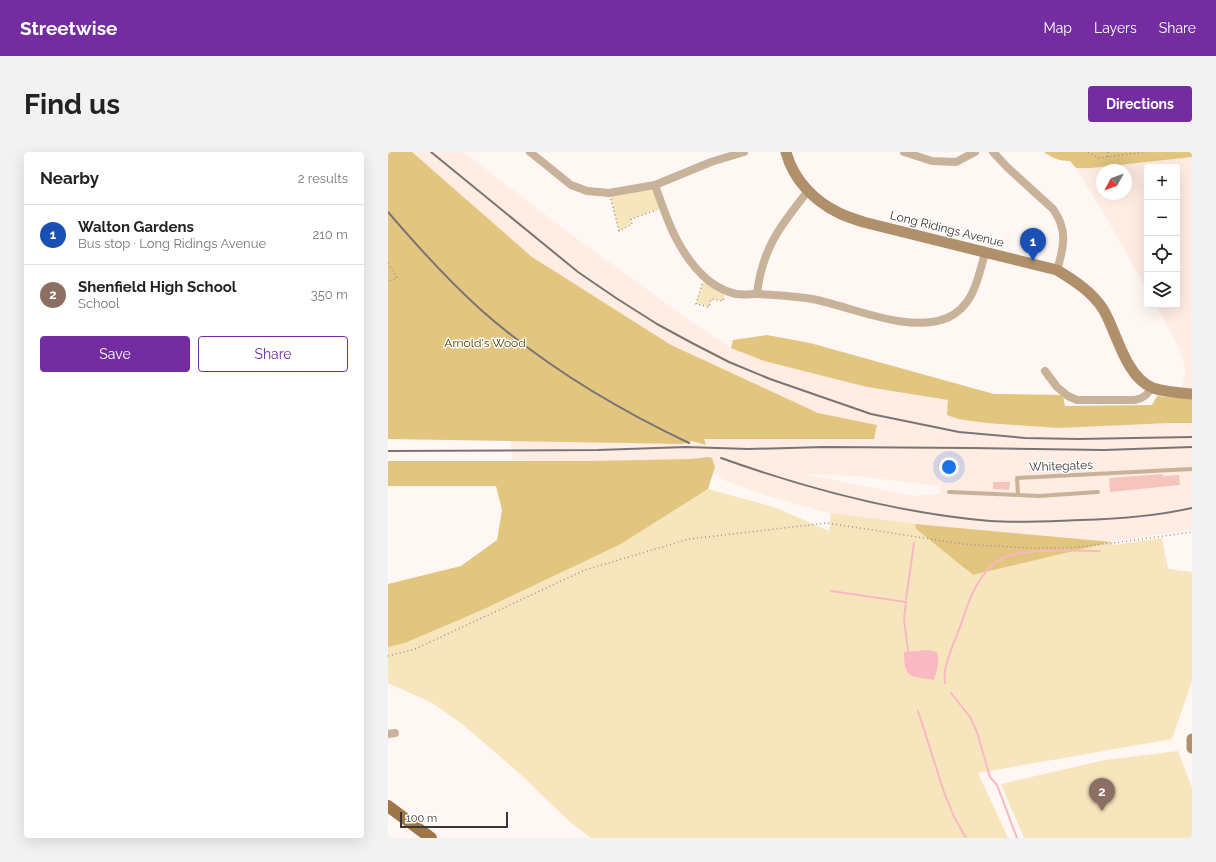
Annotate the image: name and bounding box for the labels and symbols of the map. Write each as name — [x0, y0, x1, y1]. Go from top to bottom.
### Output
north arrow — [1096, 164, 1132, 200]
street label: Long Ridings Avenue — [889, 208, 1005, 250]
pin: 1 — [1020, 228, 1046, 261]
park label: Arnold's Wood — [444, 336, 526, 350]
your location — [939, 457, 959, 477]
street label: Whitegates — [1029, 458, 1093, 474]
pin: 2 — [1089, 778, 1115, 811]
scale bar — [400, 810, 508, 829]

